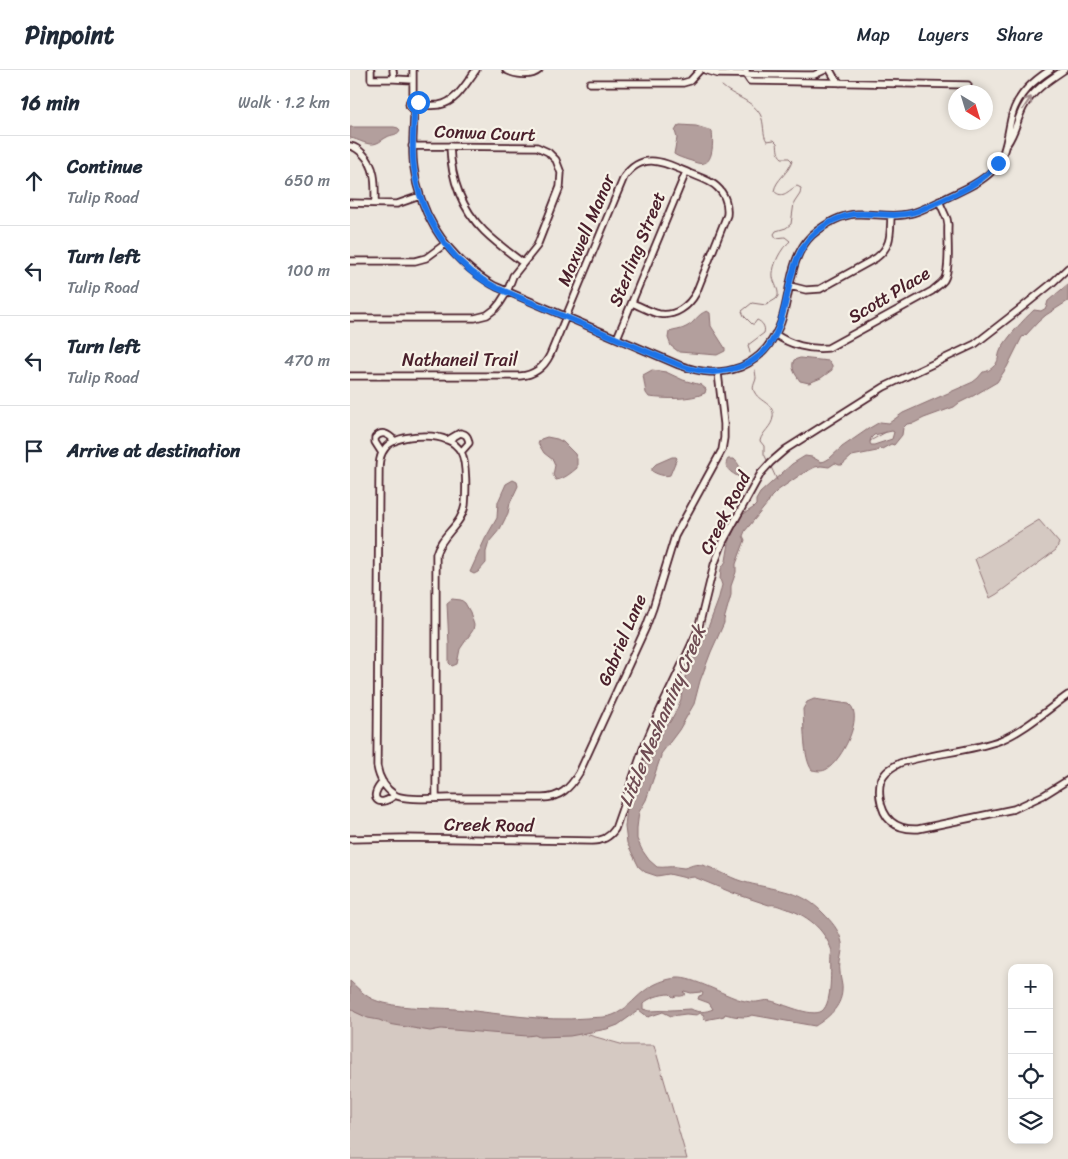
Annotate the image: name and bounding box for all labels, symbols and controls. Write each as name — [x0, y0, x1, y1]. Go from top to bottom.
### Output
text: Pinpoint — [25, 14, 114, 56]
text: Map — [857, 19, 890, 51]
text: Layers — [918, 19, 969, 51]
text: Share — [997, 19, 1043, 51]
text: 16 min — [20, 84, 80, 122]
north arrow — [948, 85, 993, 130]
text: Walk · 1.2 km — [238, 88, 330, 117]
route start — [407, 91, 430, 114]
one-way arrow — [1023, 96, 1033, 110]
street label: Conwa Court — [434, 115, 536, 151]
text: Continue — [67, 150, 143, 183]
route end — [987, 152, 1010, 175]
text: 650 m — [285, 166, 330, 195]
icon: ahead — [20, 167, 48, 195]
street label: Maxwell Manor — [548, 167, 625, 291]
text: Tulip Road — [67, 183, 139, 212]
street label: Sterling Street — [599, 186, 675, 311]
text: Turn left — [67, 240, 140, 273]
text: 100 m — [286, 256, 330, 285]
icon: left — [20, 257, 48, 285]
street label: Scott Place — [842, 258, 937, 332]
text: Tulip Road — [67, 273, 139, 302]
text: Turn left — [67, 330, 140, 363]
street label: Nathaneil Trail — [402, 344, 519, 376]
text: 470 m — [284, 346, 330, 375]
icon: left — [20, 347, 48, 375]
text: Tulip Road — [67, 363, 139, 392]
text: Arrive at destination — [67, 434, 240, 467]
icon: arrive — [20, 437, 48, 465]
street label: Creek Road — [690, 464, 760, 560]
street label: Gabriel Lane — [588, 589, 656, 691]
water label: Little Neshaminy Creek — [609, 618, 716, 812]
street label: Creek Road — [444, 808, 536, 842]
map controls — [1008, 964, 1053, 1144]
button: + — [1008, 964, 1053, 1009]
button: − — [1008, 1009, 1053, 1054]
button: locate — [1008, 1054, 1053, 1099]
button: layers — [1008, 1099, 1053, 1144]

